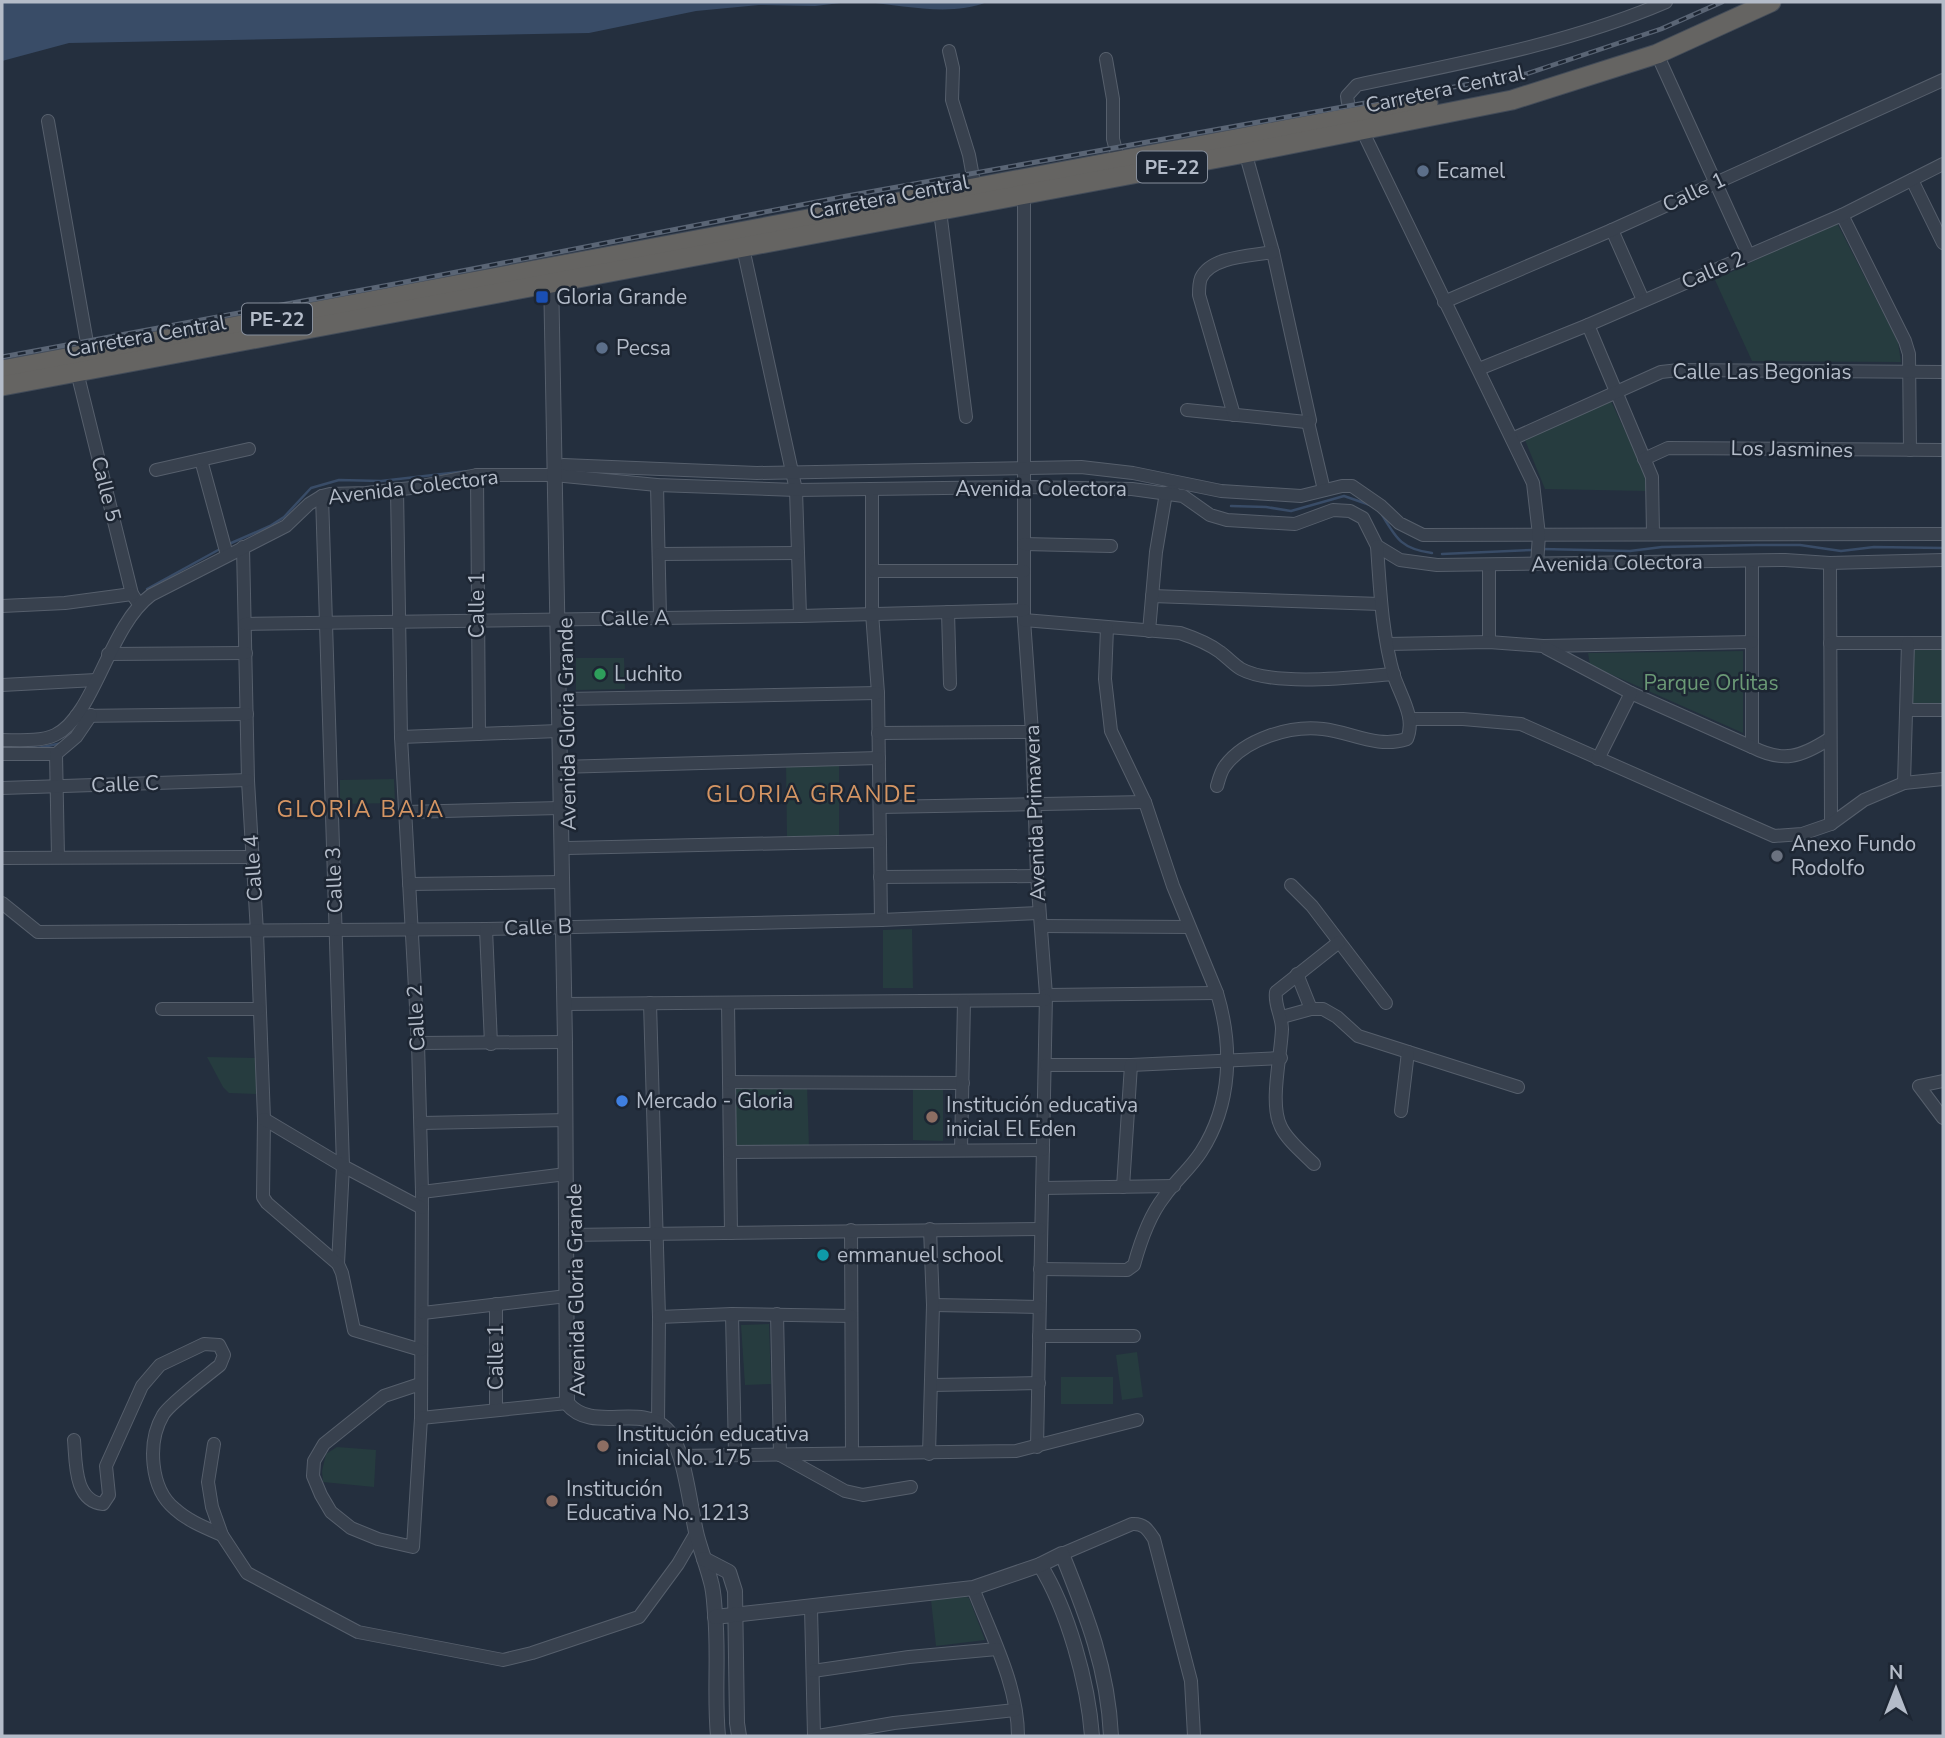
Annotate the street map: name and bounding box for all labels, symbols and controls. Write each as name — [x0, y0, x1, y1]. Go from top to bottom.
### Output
street label: Carretera Central — [1363, 58, 1528, 120]
road number: PE-22 — [1137, 152, 1207, 182]
place label: Ecamel — [1437, 157, 1506, 185]
marker: Ecamel — [1415, 163, 1431, 179]
street label: Calle 1 — [1658, 165, 1730, 219]
street label: Carretera Central — [807, 168, 972, 226]
street label: Calle 2 — [1677, 244, 1749, 296]
place label: Gloria Grande — [556, 283, 687, 311]
marker: Gloria Grande — [534, 289, 550, 305]
road number: PE-22 — [242, 304, 312, 334]
street label: Carretera Central — [64, 308, 229, 364]
place label: Pecsa — [616, 334, 671, 362]
marker: Pecsa — [594, 340, 610, 356]
street label: Calle Las Begonias — [1672, 358, 1852, 386]
street label: Los Jasmines — [1730, 434, 1854, 464]
street label: Calle 5 — [84, 453, 128, 525]
street label: Avenida Colectora — [326, 463, 500, 511]
street label: Avenida Colectora — [955, 475, 1127, 503]
street label: Avenida Colectora — [1531, 548, 1703, 578]
street label: Calle 1 — [463, 572, 491, 638]
street label: Calle A — [600, 603, 670, 633]
street label: Avenida Gloria Grande — [551, 617, 583, 831]
place label: Luchito — [614, 660, 682, 688]
marker: Luchito — [592, 666, 608, 682]
park label: Parque Orlitas — [1643, 669, 1779, 697]
street label: Avenida Primavera — [1018, 724, 1052, 902]
street label: Calle C — [91, 769, 159, 799]
district label: GLORIA GRANDE — [706, 779, 918, 810]
district label: GLORIA BAJA — [277, 794, 445, 825]
place label: Anexo Fundo Rodolfo — [1791, 830, 1916, 882]
street label: Calle 4 — [237, 834, 269, 902]
street label: Calle 3 — [319, 846, 349, 914]
marker: Anexo Fundo Rodolfo — [1769, 848, 1785, 864]
street label: Calle B — [504, 912, 572, 942]
street label: Calle 2 — [400, 984, 432, 1052]
place label: Mercado - Gloria — [636, 1087, 793, 1115]
place label: Institución educativa inicial El Eden — [946, 1091, 1138, 1143]
marker: Mercado - Gloria — [614, 1093, 630, 1109]
marker: Institución educativa inicial El Eden — [924, 1109, 940, 1125]
street label: Avenida Gloria Grande — [560, 1183, 592, 1397]
place label: emmanuel school — [837, 1241, 1004, 1269]
marker: emmanuel school — [815, 1247, 831, 1263]
street label: Calle 1 — [482, 1324, 510, 1390]
place label: Institución educativa inicial No. 175 — [617, 1420, 809, 1472]
marker: Institución educativa inicial No. 175 — [595, 1438, 611, 1454]
place label: Institución Educativa No. 1213 — [566, 1475, 750, 1527]
marker: Institución Educativa No. 1213 — [544, 1493, 560, 1509]
north arrow — [1861, 1654, 1931, 1724]
text: N — [1889, 1660, 1903, 1686]

